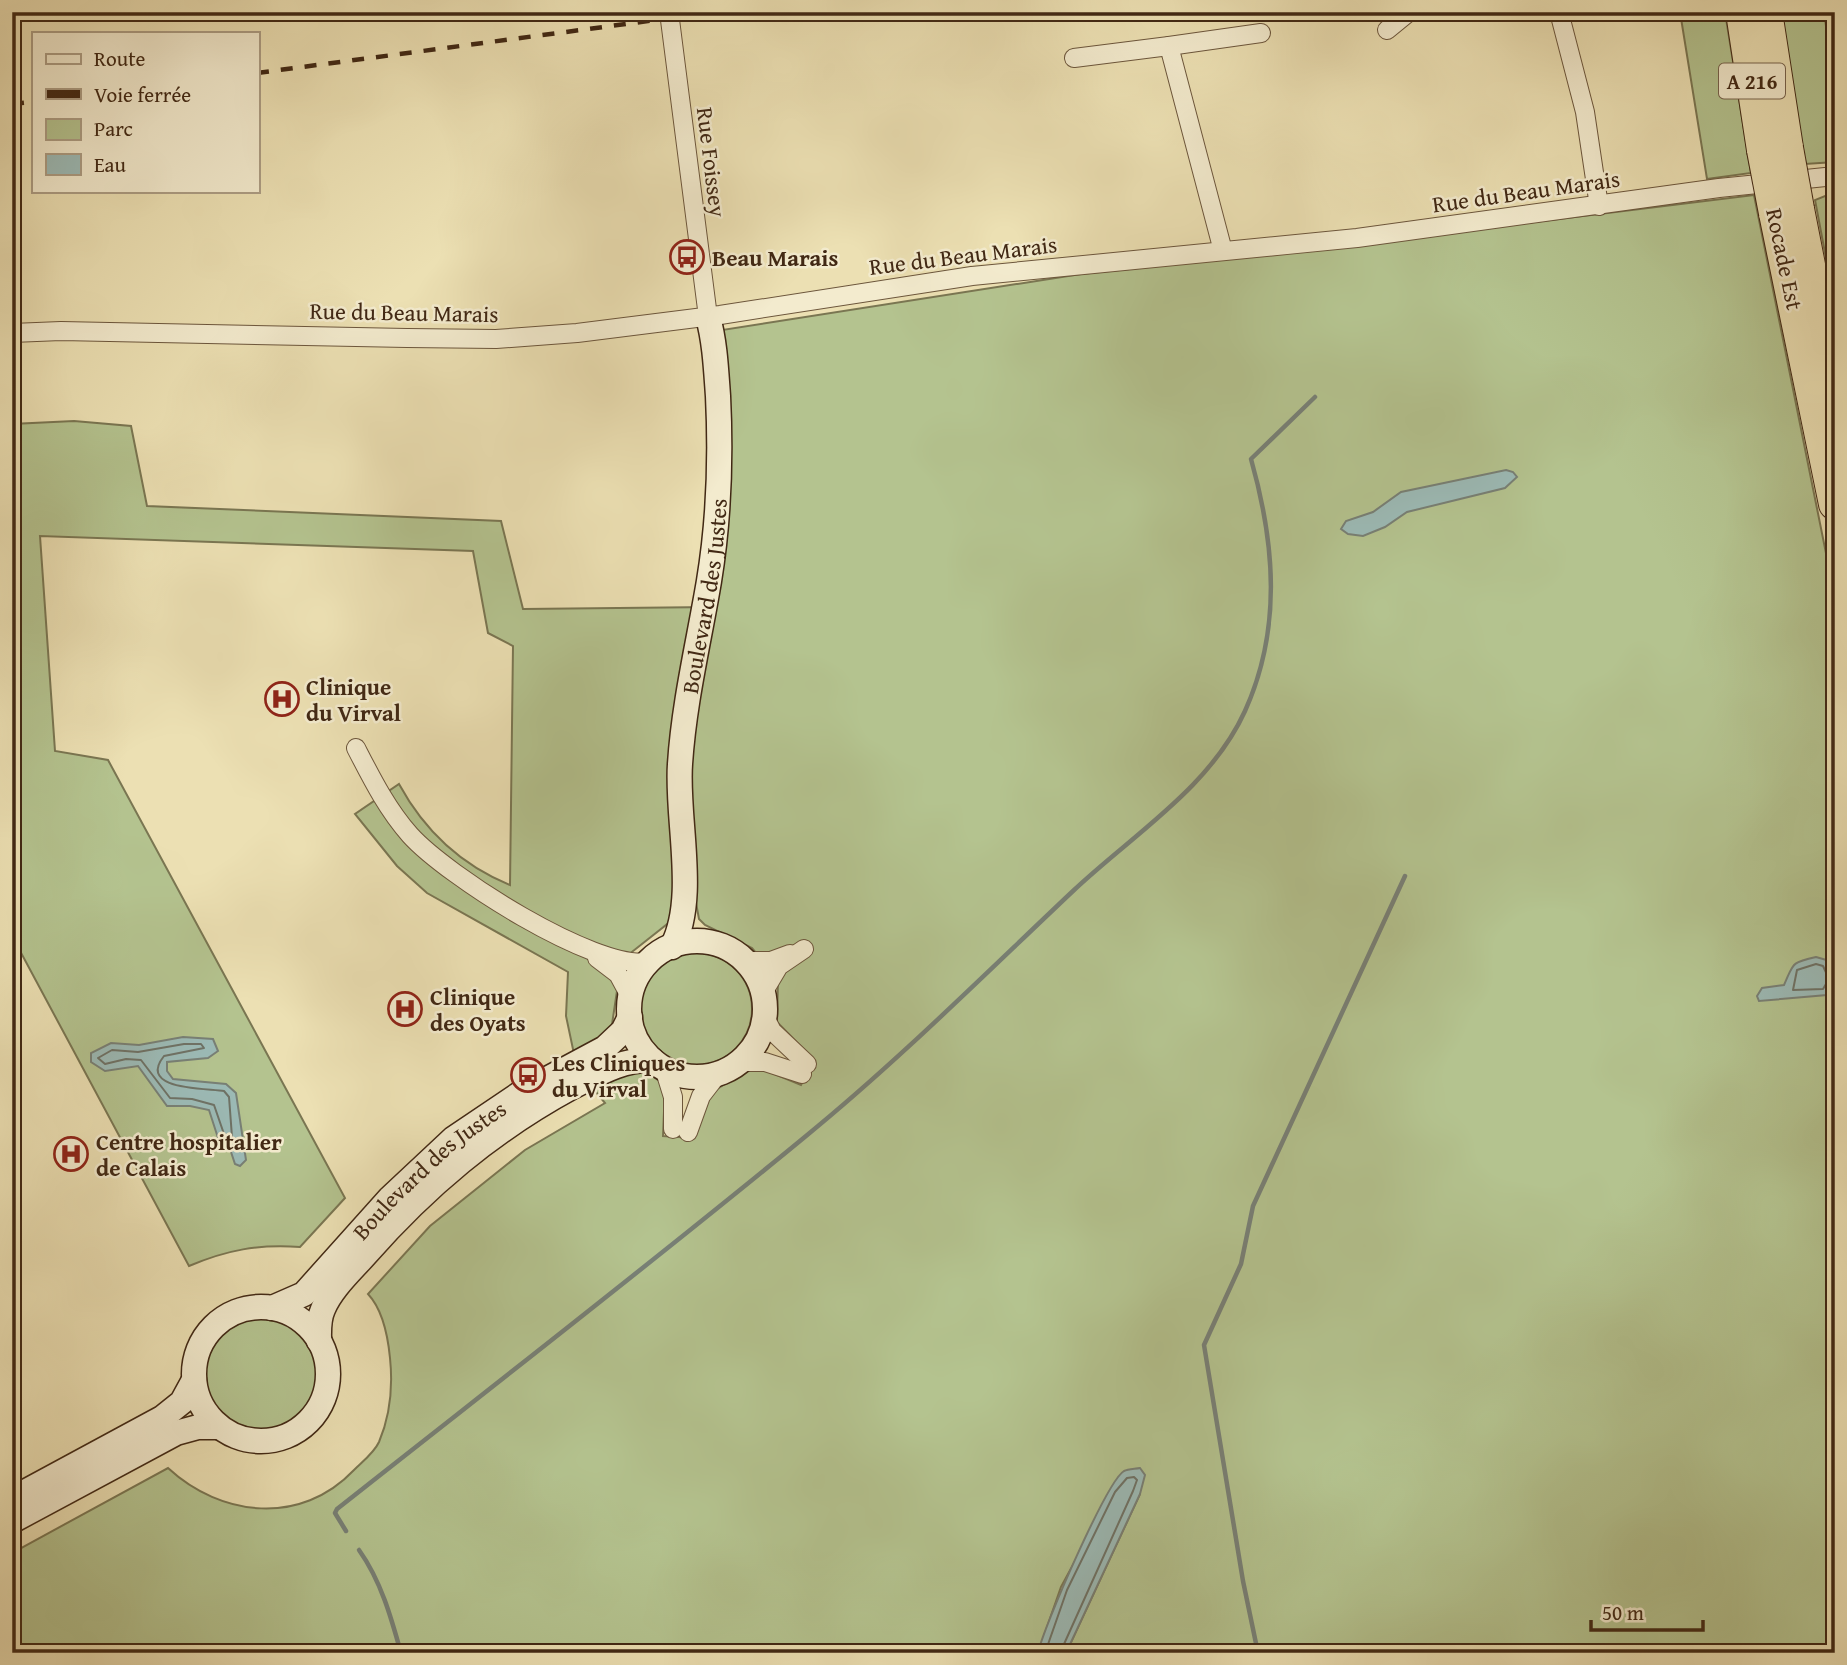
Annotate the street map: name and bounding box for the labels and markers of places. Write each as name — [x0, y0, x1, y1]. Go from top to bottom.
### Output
bus stop icon: Beau Marais — [668, 238, 706, 276]
place label: Beau Marais — [712, 241, 838, 274]
place label: Clinique du Virval — [306, 670, 401, 729]
hospital icon: Clinique du Virval — [263, 680, 301, 718]
place label: Clinique des Oyats — [430, 980, 526, 1039]
hospital icon: Clinique des Oyats — [386, 990, 424, 1028]
place label: Les Cliniques du Virval — [552, 1046, 686, 1105]
bus stop icon: Les Cliniques du Virval — [509, 1056, 547, 1094]
place label: Centre hospitalier de Calais — [96, 1125, 282, 1184]
hospital icon: Centre hospitalier de Calais — [52, 1135, 90, 1173]

